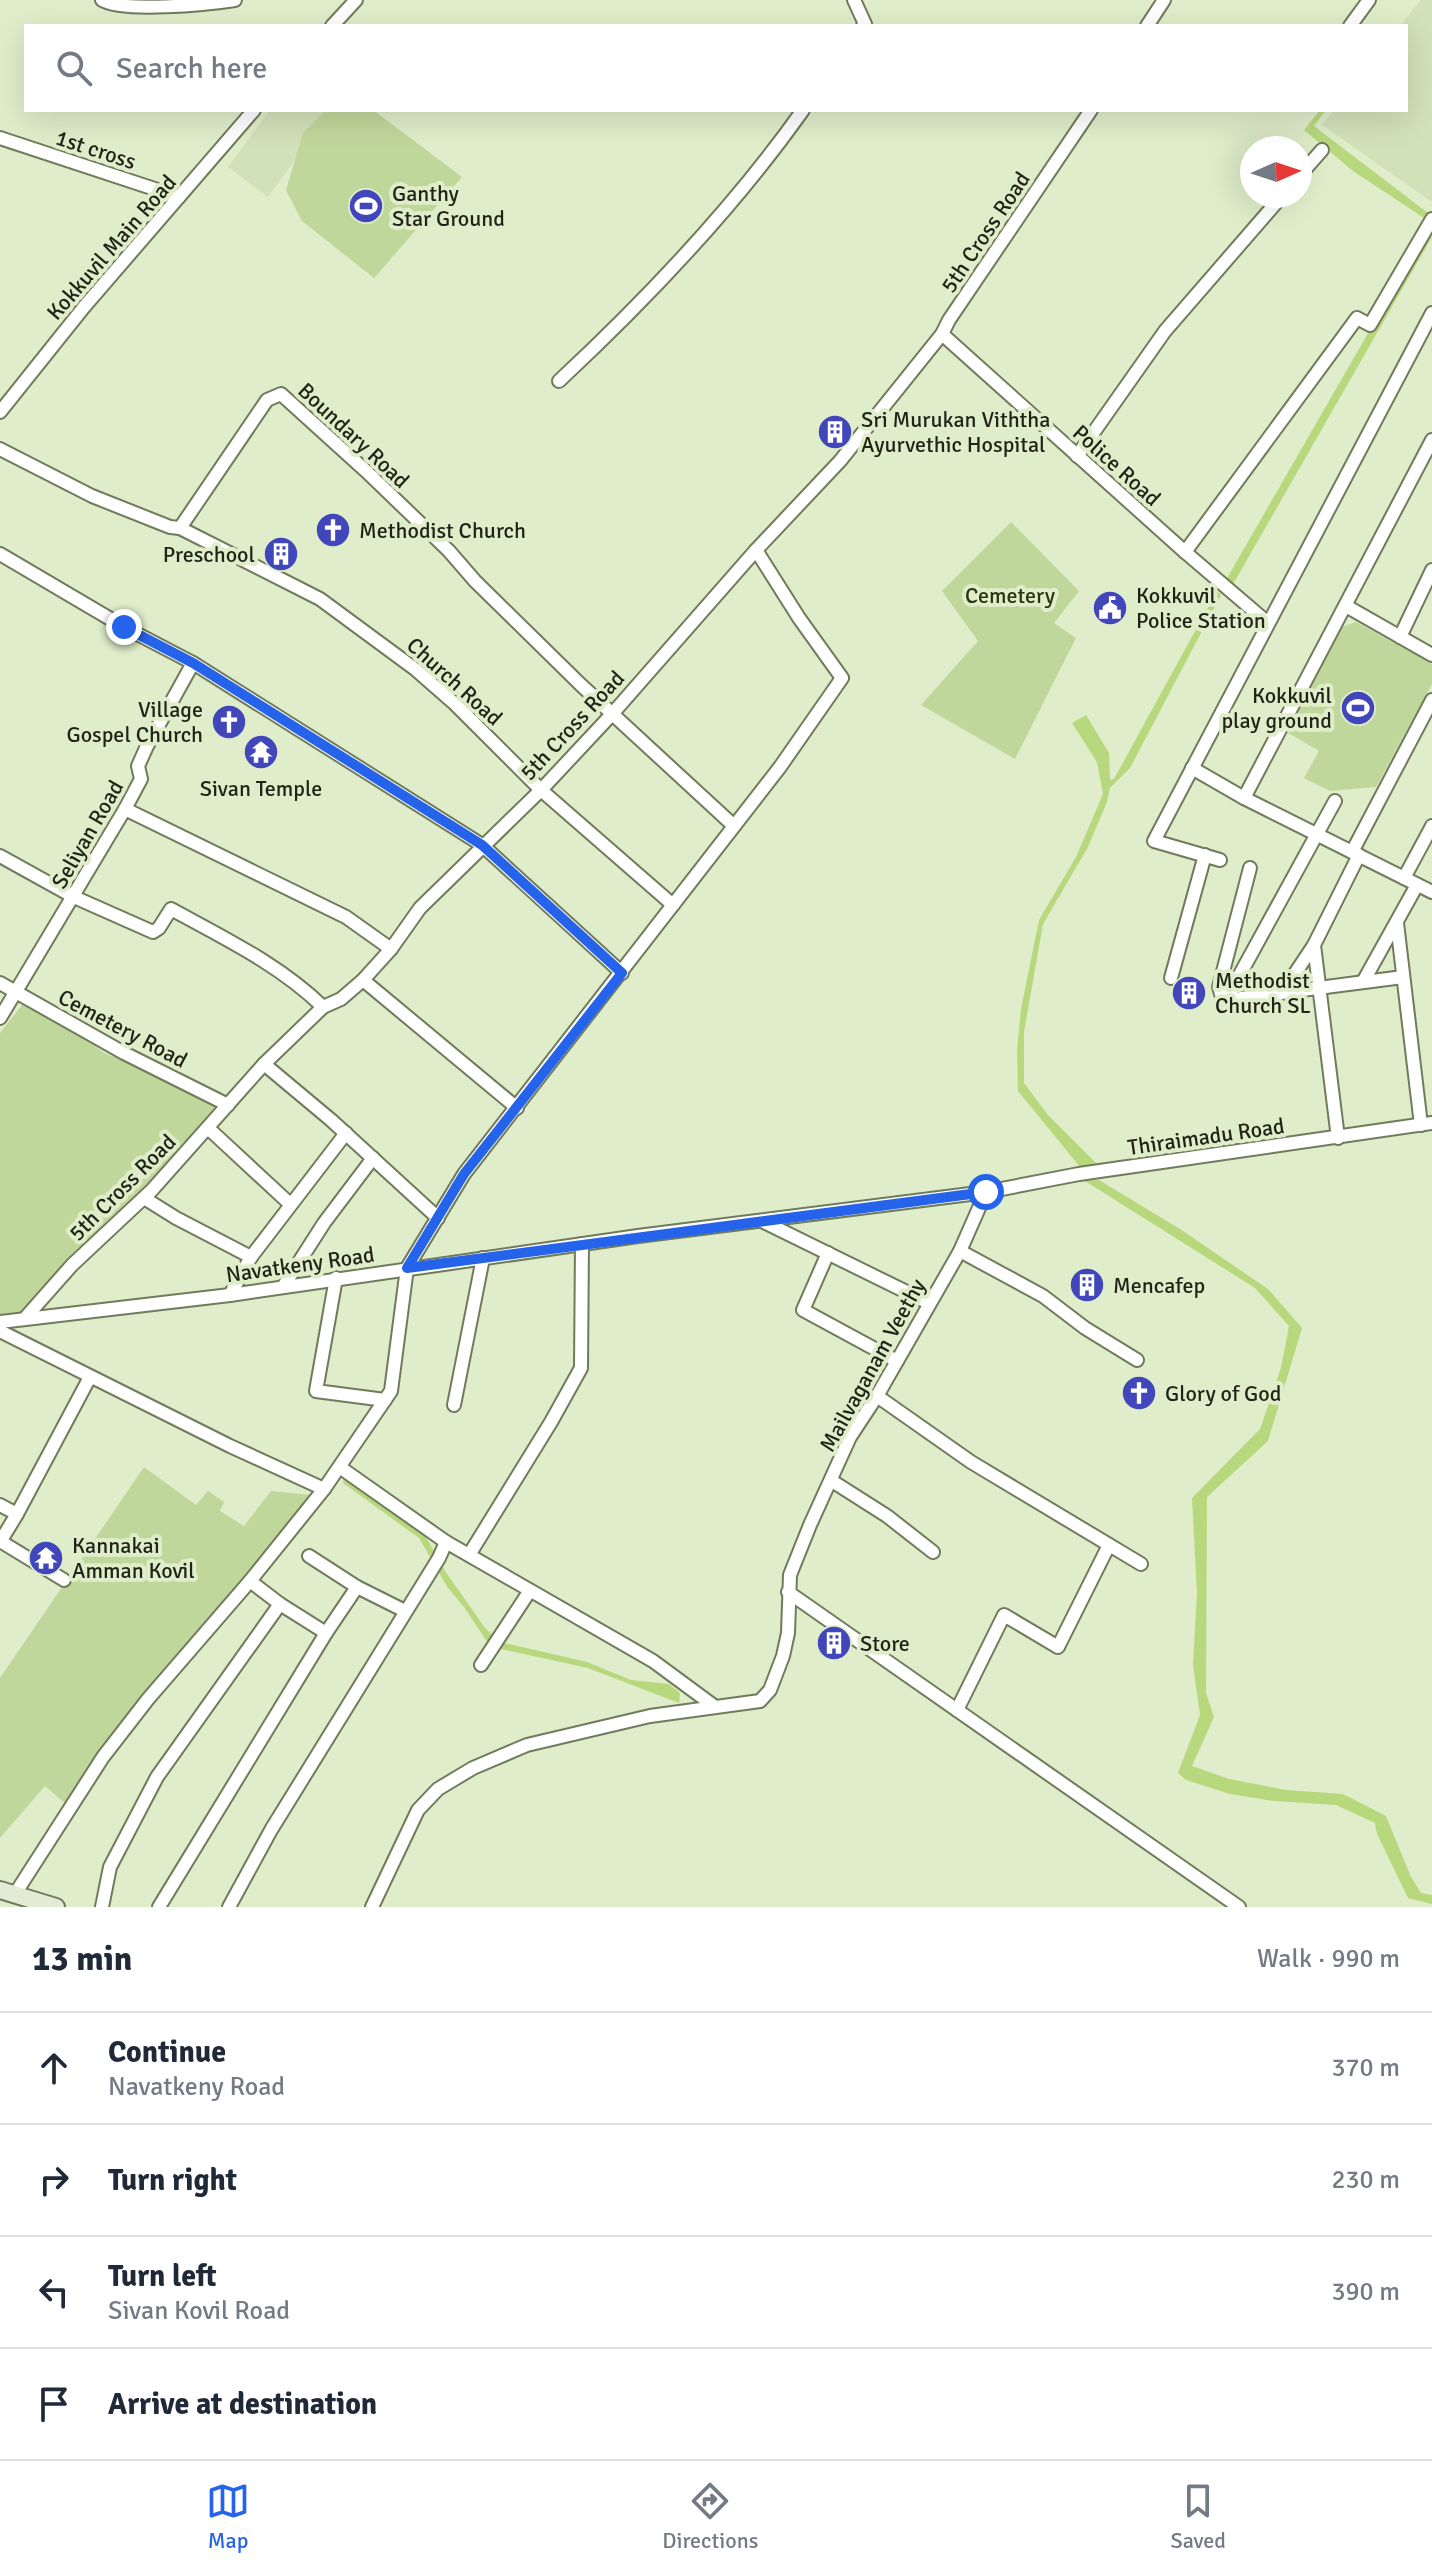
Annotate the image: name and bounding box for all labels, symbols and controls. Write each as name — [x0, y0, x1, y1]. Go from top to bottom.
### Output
search box — [24, 24, 1408, 112]
icon: search — [52, 46, 96, 90]
text: Search here — [116, 50, 267, 87]
street label: 1st cross — [52, 124, 139, 175]
north arrow — [1240, 136, 1312, 208]
street label: 5th Cross Road — [935, 167, 1036, 298]
street label: Kokkuvil Main Road — [41, 169, 182, 326]
place label: Ganthy Star Ground — [392, 180, 505, 232]
sports icon: Ganthy Star Ground — [347, 187, 385, 225]
street label: Boundary Road — [292, 377, 415, 494]
place label: Sri Murukan Viththa Ayurvethic Hospital — [861, 406, 1050, 458]
building icon: Sri Murukan Viththa Ayurvethic Hospital — [816, 413, 854, 451]
street label: Police Road — [1067, 419, 1166, 512]
church icon: Methodist Church — [314, 511, 352, 549]
place label: Methodist Church — [359, 517, 526, 544]
building icon: Preschool — [262, 535, 300, 573]
place label: Preschool — [163, 541, 255, 568]
park label: Cemetery — [965, 582, 1056, 609]
place label: Kokkuvil Police Station — [1136, 582, 1266, 634]
public building icon: Kokkuvil Police Station — [1091, 589, 1129, 627]
route end — [106, 609, 142, 645]
street label: Church Road — [401, 631, 508, 731]
street label: 5th Cross Road — [515, 665, 630, 786]
place label: Kokkuvil play ground — [1221, 682, 1332, 734]
sports icon: Kokkuvil play ground — [1339, 689, 1377, 727]
place label: Village Gospel Church — [67, 696, 203, 748]
church icon: Village Gospel Church — [210, 703, 248, 741]
temple icon: Sivan Temple — [242, 733, 280, 771]
street label: Seliyan Road — [46, 775, 129, 893]
place label: Sivan Temple — [200, 775, 322, 802]
place label: Methodist Church SL — [1215, 967, 1311, 1019]
building icon: Methodist Church SL — [1170, 974, 1208, 1012]
street label: Cemetery Road — [54, 983, 192, 1074]
street label: Thiraimadu Road — [1126, 1112, 1286, 1161]
street label: 5th Cross Road — [63, 1128, 181, 1246]
route start — [968, 1174, 1004, 1210]
street label: Navatkeny Road — [224, 1241, 376, 1288]
building icon: Mencafep — [1068, 1266, 1106, 1304]
place label: Mencafep — [1113, 1272, 1205, 1299]
street label: Mailvaganam Veethy — [814, 1273, 932, 1456]
church icon: Glory of God — [1120, 1374, 1158, 1412]
place label: Glory of God — [1165, 1380, 1281, 1407]
place label: Kannakai Amman Kovil — [72, 1532, 195, 1584]
temple icon: Kannakai Amman Kovil — [27, 1539, 65, 1577]
building icon: Store — [815, 1624, 853, 1662]
place label: Store — [860, 1630, 910, 1657]
text: 13 min — [32, 1938, 132, 1980]
text: Walk · 990 m — [1257, 1943, 1400, 1975]
text: Continue — [108, 2034, 226, 2071]
icon: ahead — [32, 2046, 76, 2090]
text: 370 m — [1331, 2052, 1400, 2084]
text: Navatkeny Road — [108, 2071, 285, 2103]
icon: right — [32, 2158, 76, 2202]
text: Turn right — [108, 2162, 237, 2199]
text: 230 m — [1331, 2164, 1400, 2196]
text: Turn left — [108, 2258, 217, 2295]
icon: left — [32, 2270, 76, 2314]
text: 390 m — [1331, 2276, 1400, 2308]
text: Sivan Kovil Road — [108, 2295, 290, 2327]
icon: arrive — [32, 2382, 76, 2426]
text: Arrive at destination — [108, 2386, 377, 2423]
tab: Map — [206, 2479, 250, 2554]
tab: Directions — [662, 2479, 758, 2554]
tab: Saved — [1171, 2479, 1226, 2554]

